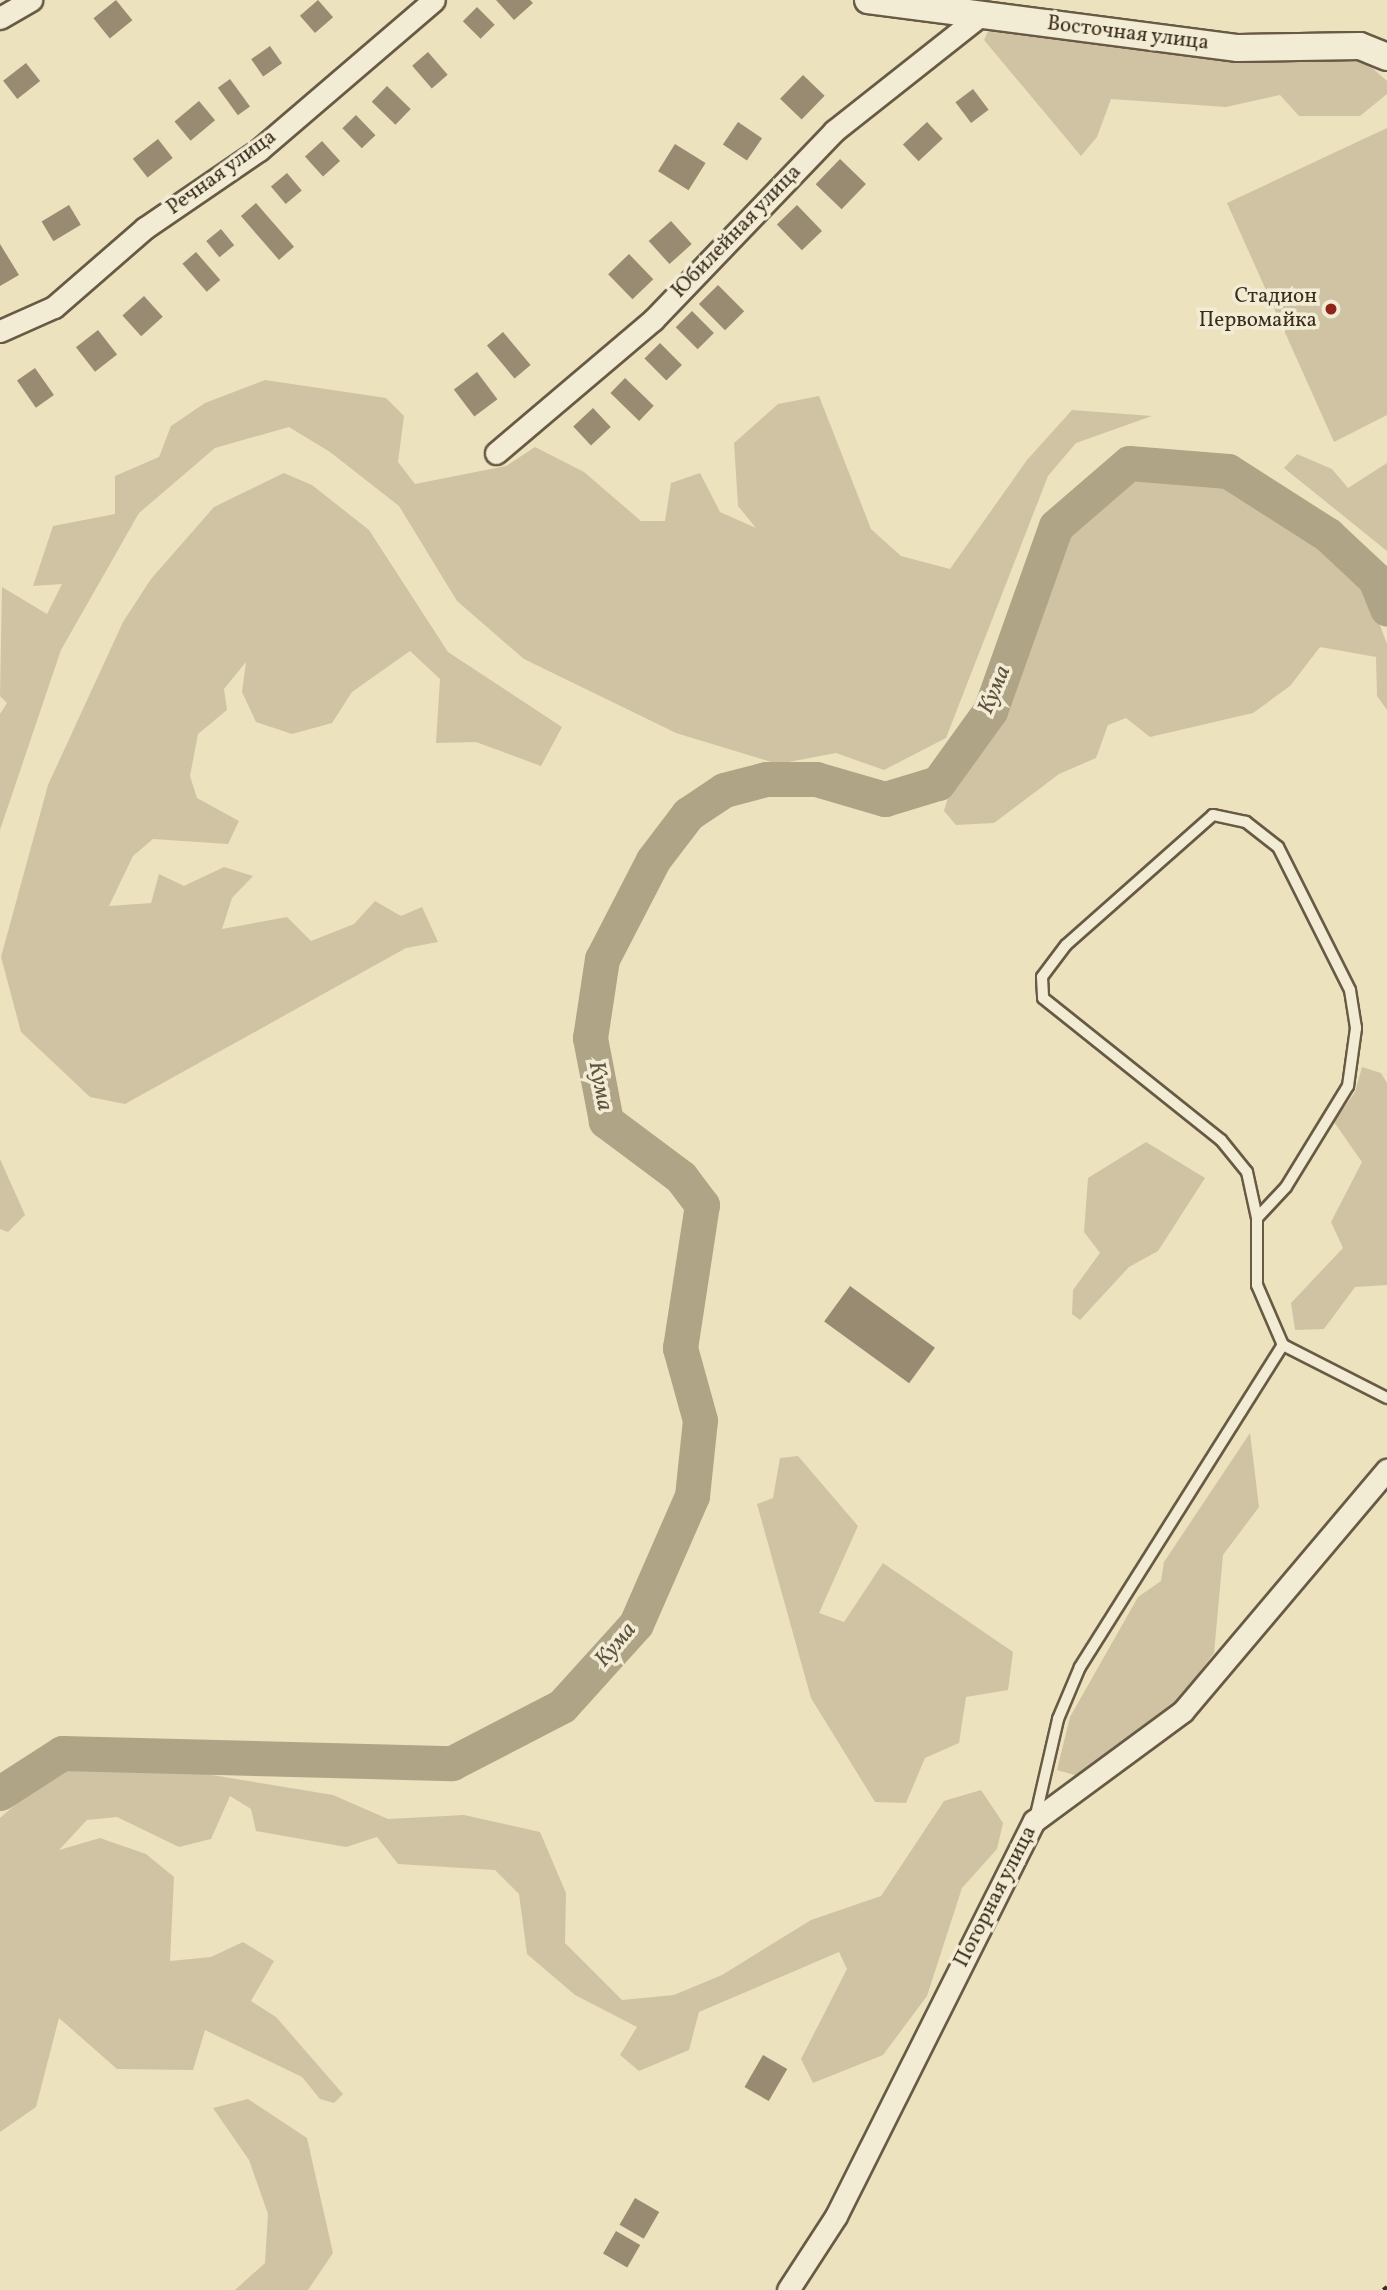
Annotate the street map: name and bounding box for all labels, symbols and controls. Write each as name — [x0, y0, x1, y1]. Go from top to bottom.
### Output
street label: Восточная улица — [1045, 12, 1211, 56]
street label: Речная улица — [162, 125, 282, 221]
street label: Юбилейная улица — [667, 160, 807, 304]
place label: Стадион Первомайка — [1199, 284, 1317, 334]
marker: Стадион Первомайка — [1323, 301, 1339, 317]
water label: Кума — [973, 662, 1017, 718]
water label: Кума — [582, 1059, 618, 1113]
water label: Кума — [589, 1617, 643, 1673]
street label: Погорная улица — [949, 1822, 1043, 1972]

